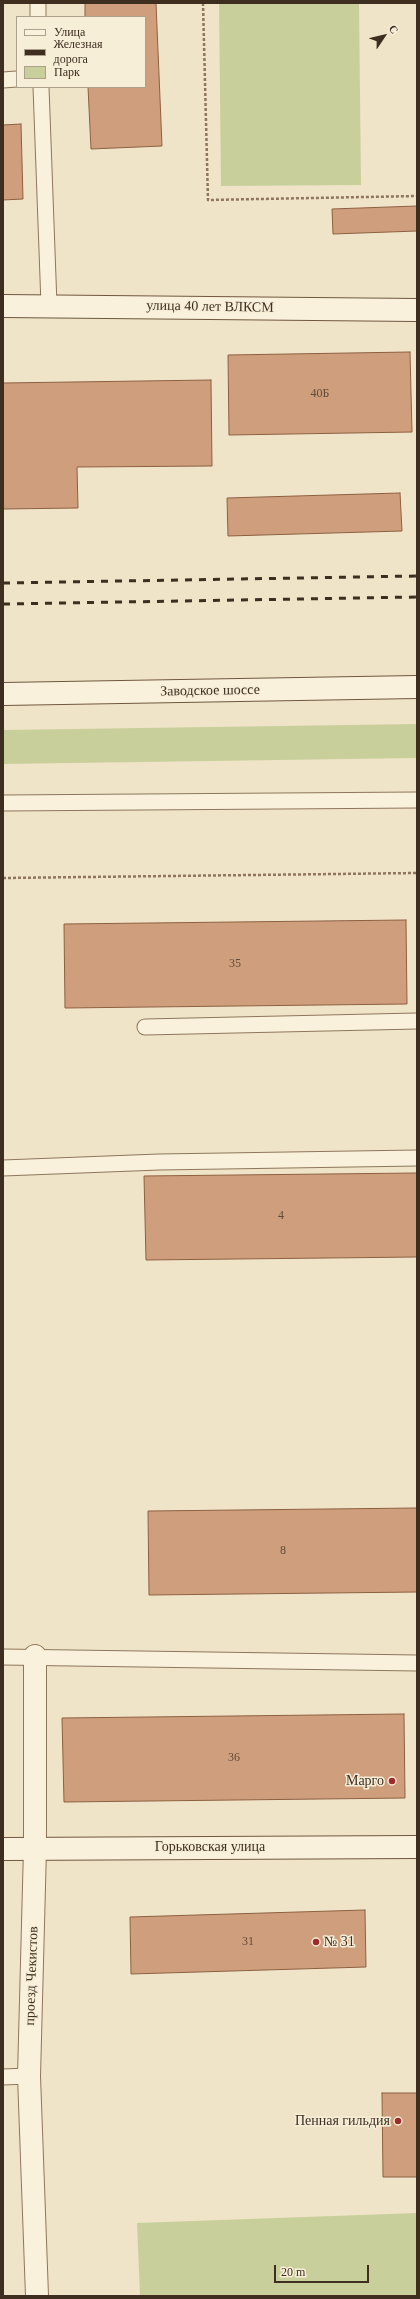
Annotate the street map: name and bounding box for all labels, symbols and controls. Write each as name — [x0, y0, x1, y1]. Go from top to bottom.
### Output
legend — [16, 16, 146, 88]
north arrow — [364, 16, 404, 56]
text: С — [387, 22, 401, 36]
text: Улица — [54, 25, 85, 39]
text: Железная дорога — [54, 37, 103, 66]
text: Парк — [54, 65, 80, 79]
street label: улица 40 лет ВЛКСМ — [146, 297, 274, 317]
house number: 40Б — [311, 387, 329, 401]
street label: Заводское шоссе — [160, 682, 260, 700]
house number: 35 — [229, 957, 241, 971]
house number: 4 — [278, 1209, 284, 1223]
house number: 8 — [280, 1544, 286, 1558]
house number: 36 — [228, 1751, 240, 1765]
place label: Марго — [346, 1773, 384, 1789]
marker: Марго — [387, 1776, 397, 1786]
street label: Горьковская улица — [155, 1839, 265, 1855]
street label: проезд Чекистов — [22, 1926, 42, 2026]
place label: № 31 — [324, 1934, 355, 1950]
house number: 31 — [242, 1935, 254, 1949]
marker: № 31 — [311, 1937, 321, 1947]
place label: Пенная гильдия — [295, 2113, 390, 2129]
marker: Пенная гильдия — [393, 2116, 403, 2126]
scale bar — [276, 2257, 371, 2283]
text: 20 m — [281, 2265, 305, 2279]

